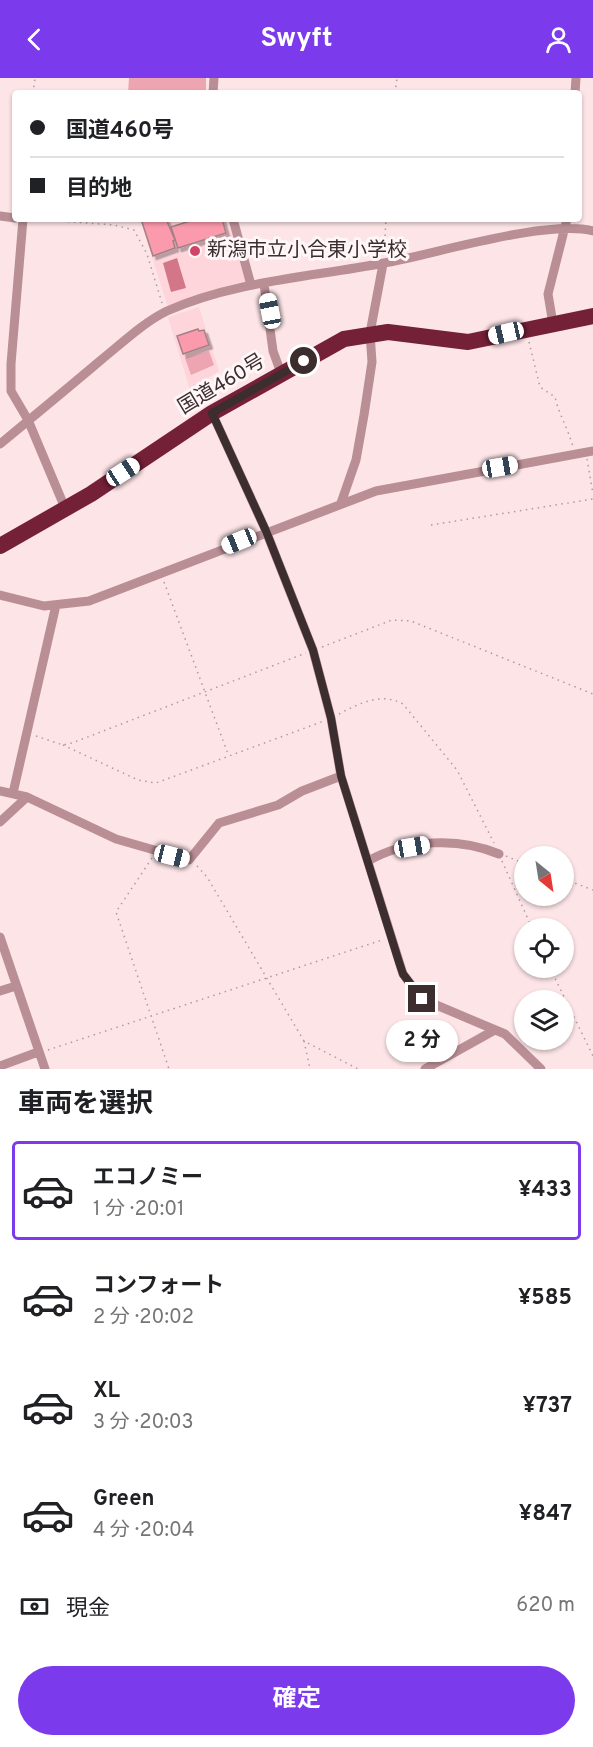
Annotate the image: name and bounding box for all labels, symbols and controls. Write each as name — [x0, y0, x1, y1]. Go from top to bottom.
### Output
text: Swyft — [260, 22, 333, 56]
icon: back — [18, 23, 51, 56]
icon: person — [542, 23, 575, 56]
text: 国道460号 — [66, 118, 174, 145]
text: 目的地 — [66, 176, 132, 203]
place label: 新潟市立小合東小学校 — [207, 238, 407, 264]
marker: 新潟市立小合東小学校 — [188, 244, 202, 258]
car — [258, 292, 282, 330]
car — [486, 320, 526, 346]
route start — [290, 347, 317, 374]
street label: 国道460号 — [174, 349, 270, 421]
car — [103, 455, 143, 489]
car — [481, 455, 519, 479]
car — [219, 526, 259, 556]
car — [393, 835, 431, 859]
car — [152, 843, 192, 869]
north arrow — [514, 846, 574, 906]
map controls — [514, 846, 574, 1050]
button: locate — [514, 918, 574, 978]
route end — [408, 985, 435, 1012]
button: layers — [514, 990, 574, 1050]
callout: 2 分 — [386, 1020, 458, 1062]
text: 2 分 — [403, 1028, 441, 1054]
text: 車両を選択 — [18, 1088, 153, 1122]
icon: car — [21, 1164, 75, 1218]
text: エコノミー — [93, 1165, 203, 1192]
text: ¥433 — [518, 1177, 572, 1204]
text: 1 分 · 20:01 — [93, 1197, 184, 1223]
icon: car — [21, 1272, 75, 1326]
text: コンフォート — [93, 1273, 224, 1300]
text: ¥585 — [518, 1285, 572, 1312]
text: 2 分 · 20:02 — [93, 1305, 194, 1331]
text: XL — [93, 1378, 120, 1405]
icon: car — [21, 1380, 75, 1434]
text: ¥737 — [523, 1393, 572, 1420]
text: 3 分 · 20:03 — [93, 1410, 194, 1436]
text: Green — [93, 1486, 155, 1513]
icon: car — [21, 1488, 75, 1542]
text: ¥847 — [519, 1501, 572, 1528]
text: 4 分 · 20:04 — [93, 1518, 194, 1544]
icon: cash — [18, 1590, 51, 1623]
text: 620 m — [516, 1593, 575, 1619]
text: 現金 — [66, 1596, 110, 1623]
button: 確定 — [18, 1666, 575, 1735]

